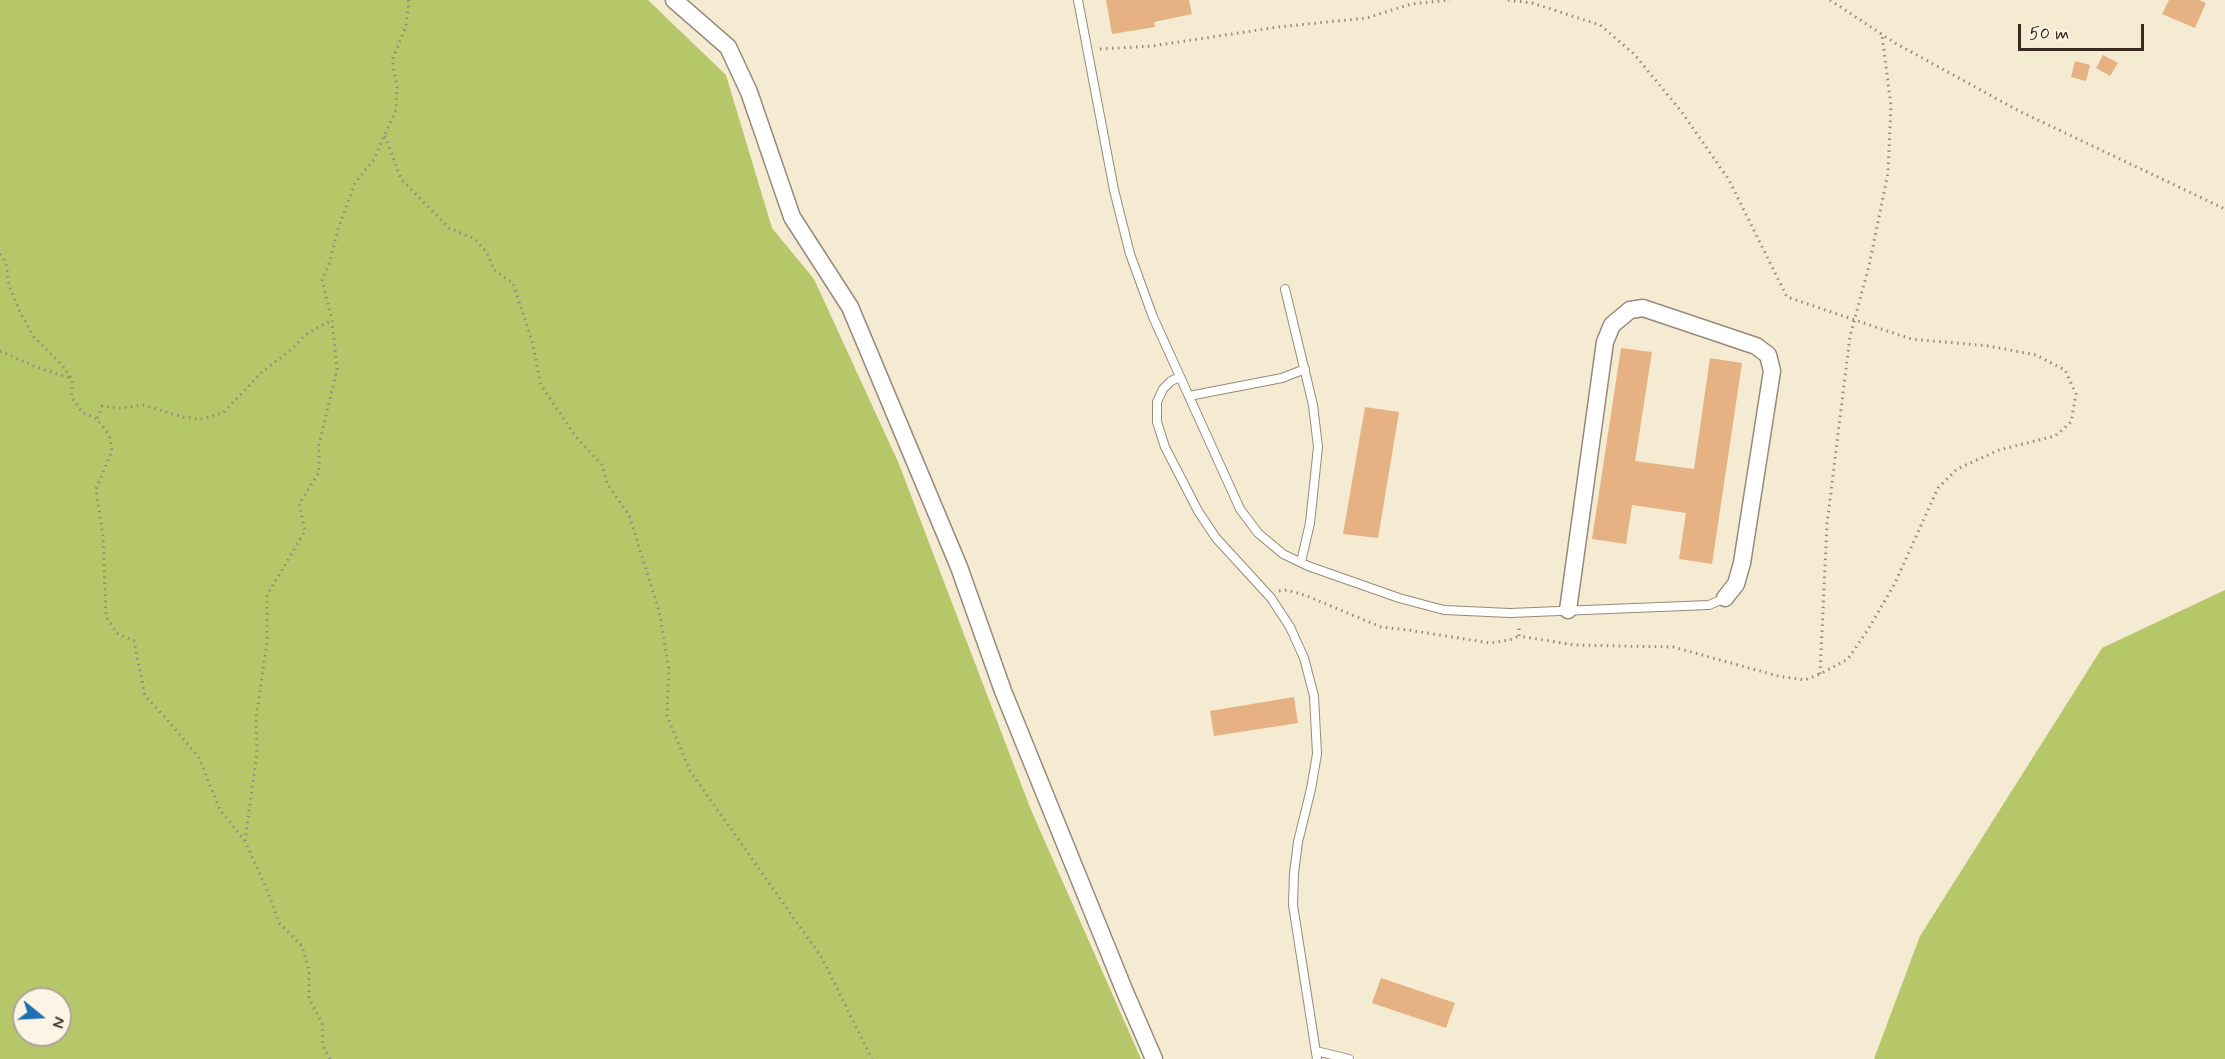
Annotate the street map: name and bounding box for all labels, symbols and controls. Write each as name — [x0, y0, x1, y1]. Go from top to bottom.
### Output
scale bar — [2021, 12, 2147, 50]
text: 50 m — [2029, 22, 2069, 46]
north arrow — [12, 987, 72, 1047]
text: N — [46, 1014, 69, 1030]

